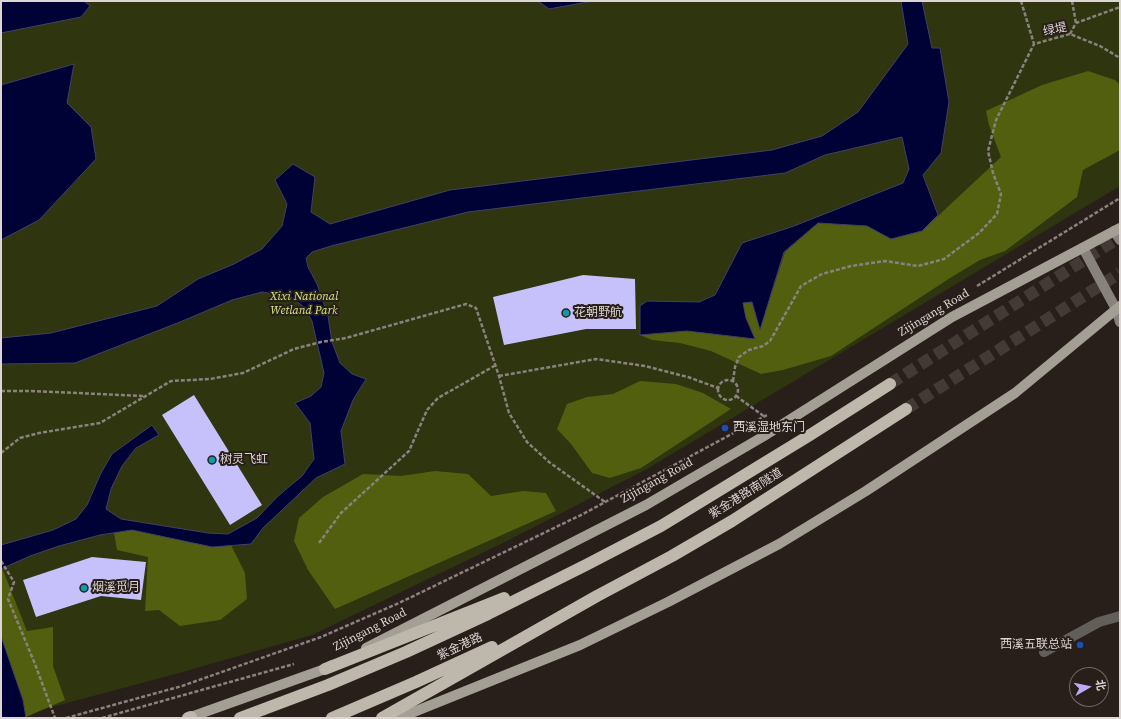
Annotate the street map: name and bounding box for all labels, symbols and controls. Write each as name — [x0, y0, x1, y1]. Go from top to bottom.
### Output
street label: 绿堤 — [1042, 20, 1068, 40]
street label: Zijingang Road — [896, 286, 972, 340]
park label: Xixi National Wetland Park — [270, 290, 338, 318]
place label: 花朝野航 — [574, 306, 622, 320]
marker: 花朝野航 — [561, 308, 571, 318]
place label: 西溪湿地东门 — [733, 421, 805, 435]
marker: 西溪湿地东门 — [720, 423, 730, 433]
place label: 树灵飞虹 — [220, 453, 268, 467]
marker: 树灵飞虹 — [207, 455, 217, 465]
street label: Zijingang Road — [619, 455, 695, 507]
street label: 紫金港路南隧道 — [707, 466, 785, 522]
place label: 烟溪觅月 — [92, 581, 140, 595]
marker: 烟溪觅月 — [79, 583, 89, 593]
street label: Zijingang Road — [331, 605, 409, 655]
street label: 紫金港路 — [435, 630, 485, 664]
place label: 西溪五联总站 — [1000, 638, 1072, 652]
marker: 西溪五联总站 — [1075, 640, 1085, 650]
north arrow — [1069, 667, 1109, 707]
text: 北 — [1092, 679, 1109, 692]

